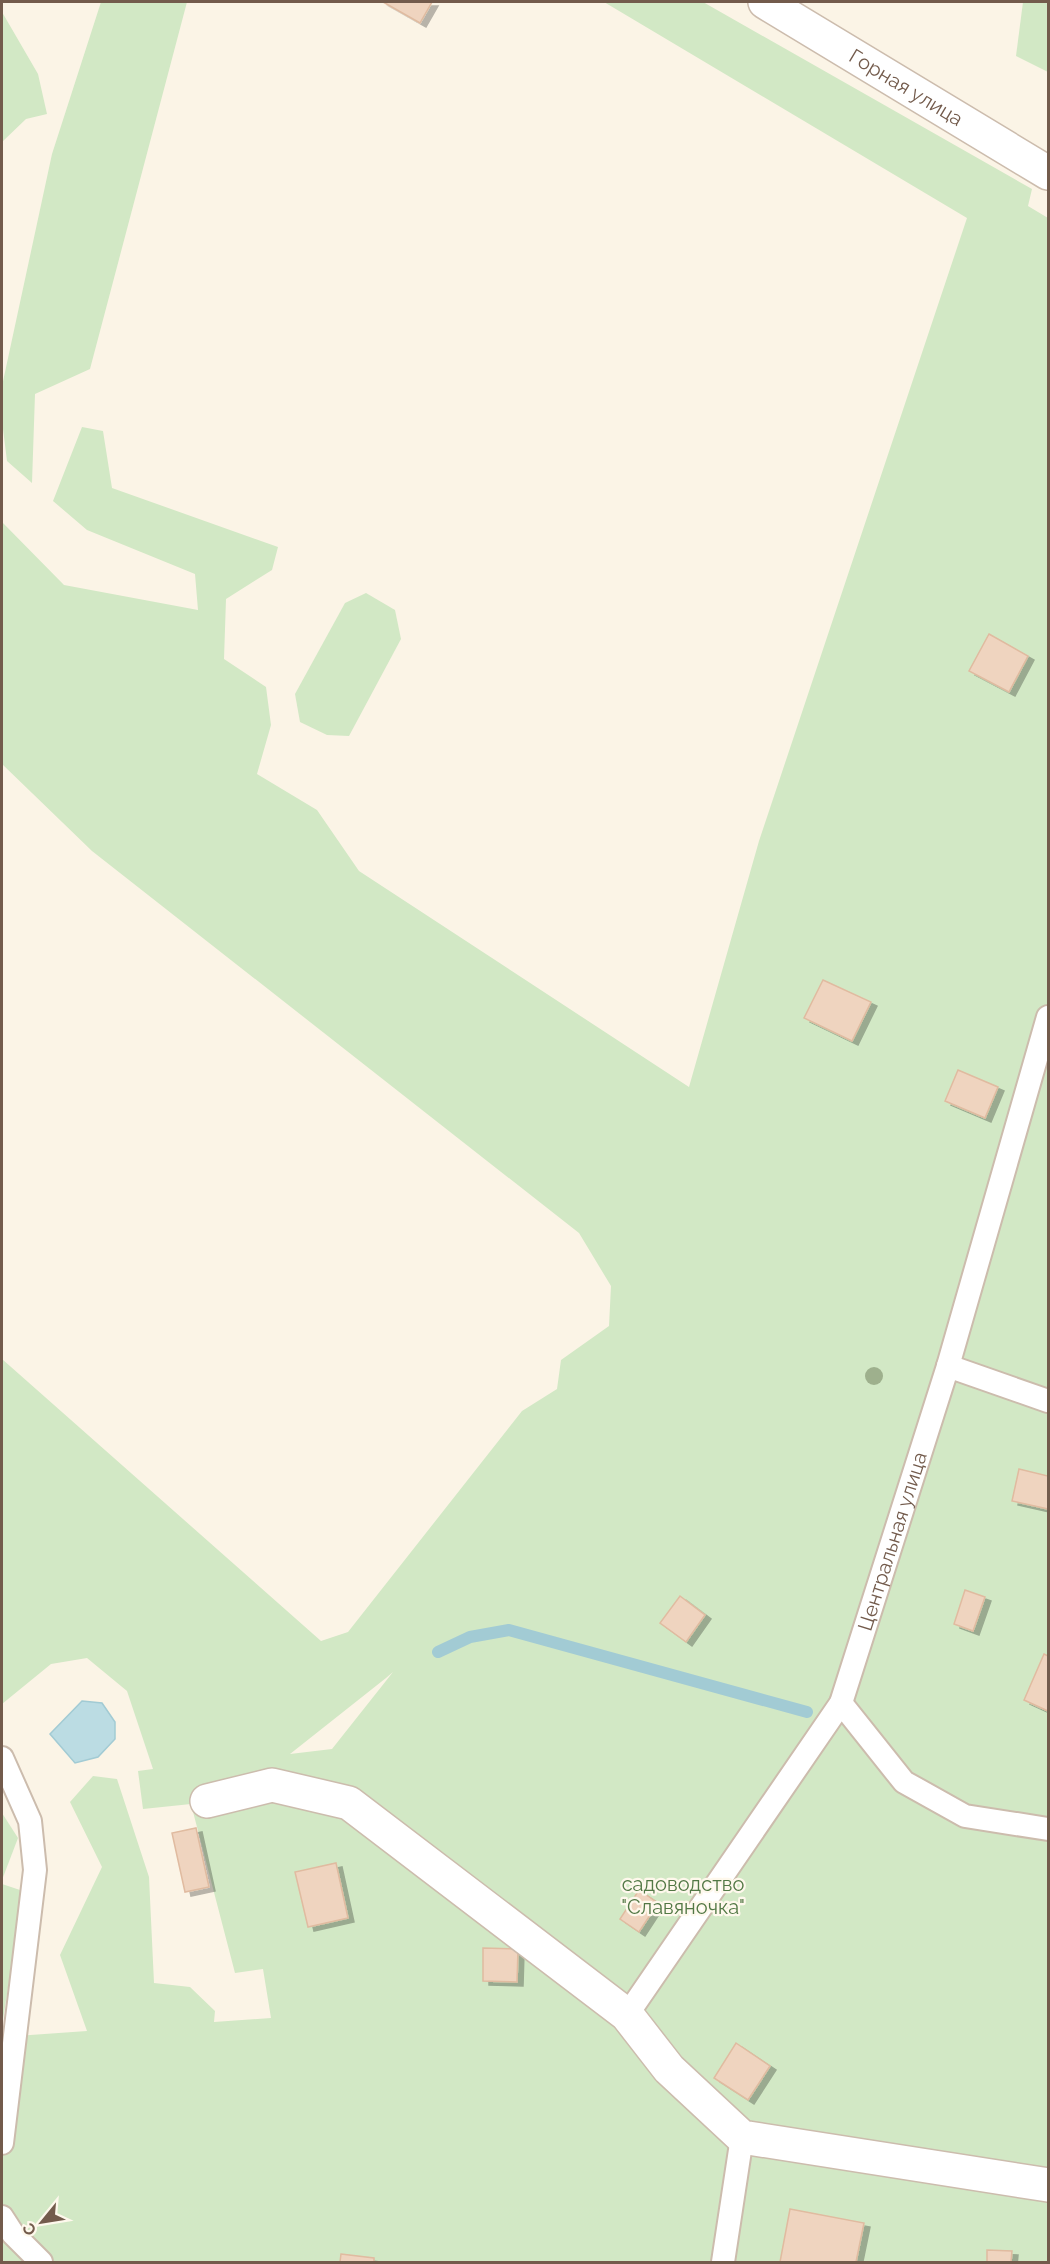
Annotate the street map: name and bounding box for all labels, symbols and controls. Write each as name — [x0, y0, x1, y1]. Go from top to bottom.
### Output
street label: Горная улица — [845, 44, 968, 131]
street label: Центральная улица — [853, 1449, 932, 1634]
park label: садоводство "Славяночка" — [621, 1872, 745, 1919]
north arrow — [12, 2192, 72, 2252]
text: С — [18, 2220, 40, 2239]

